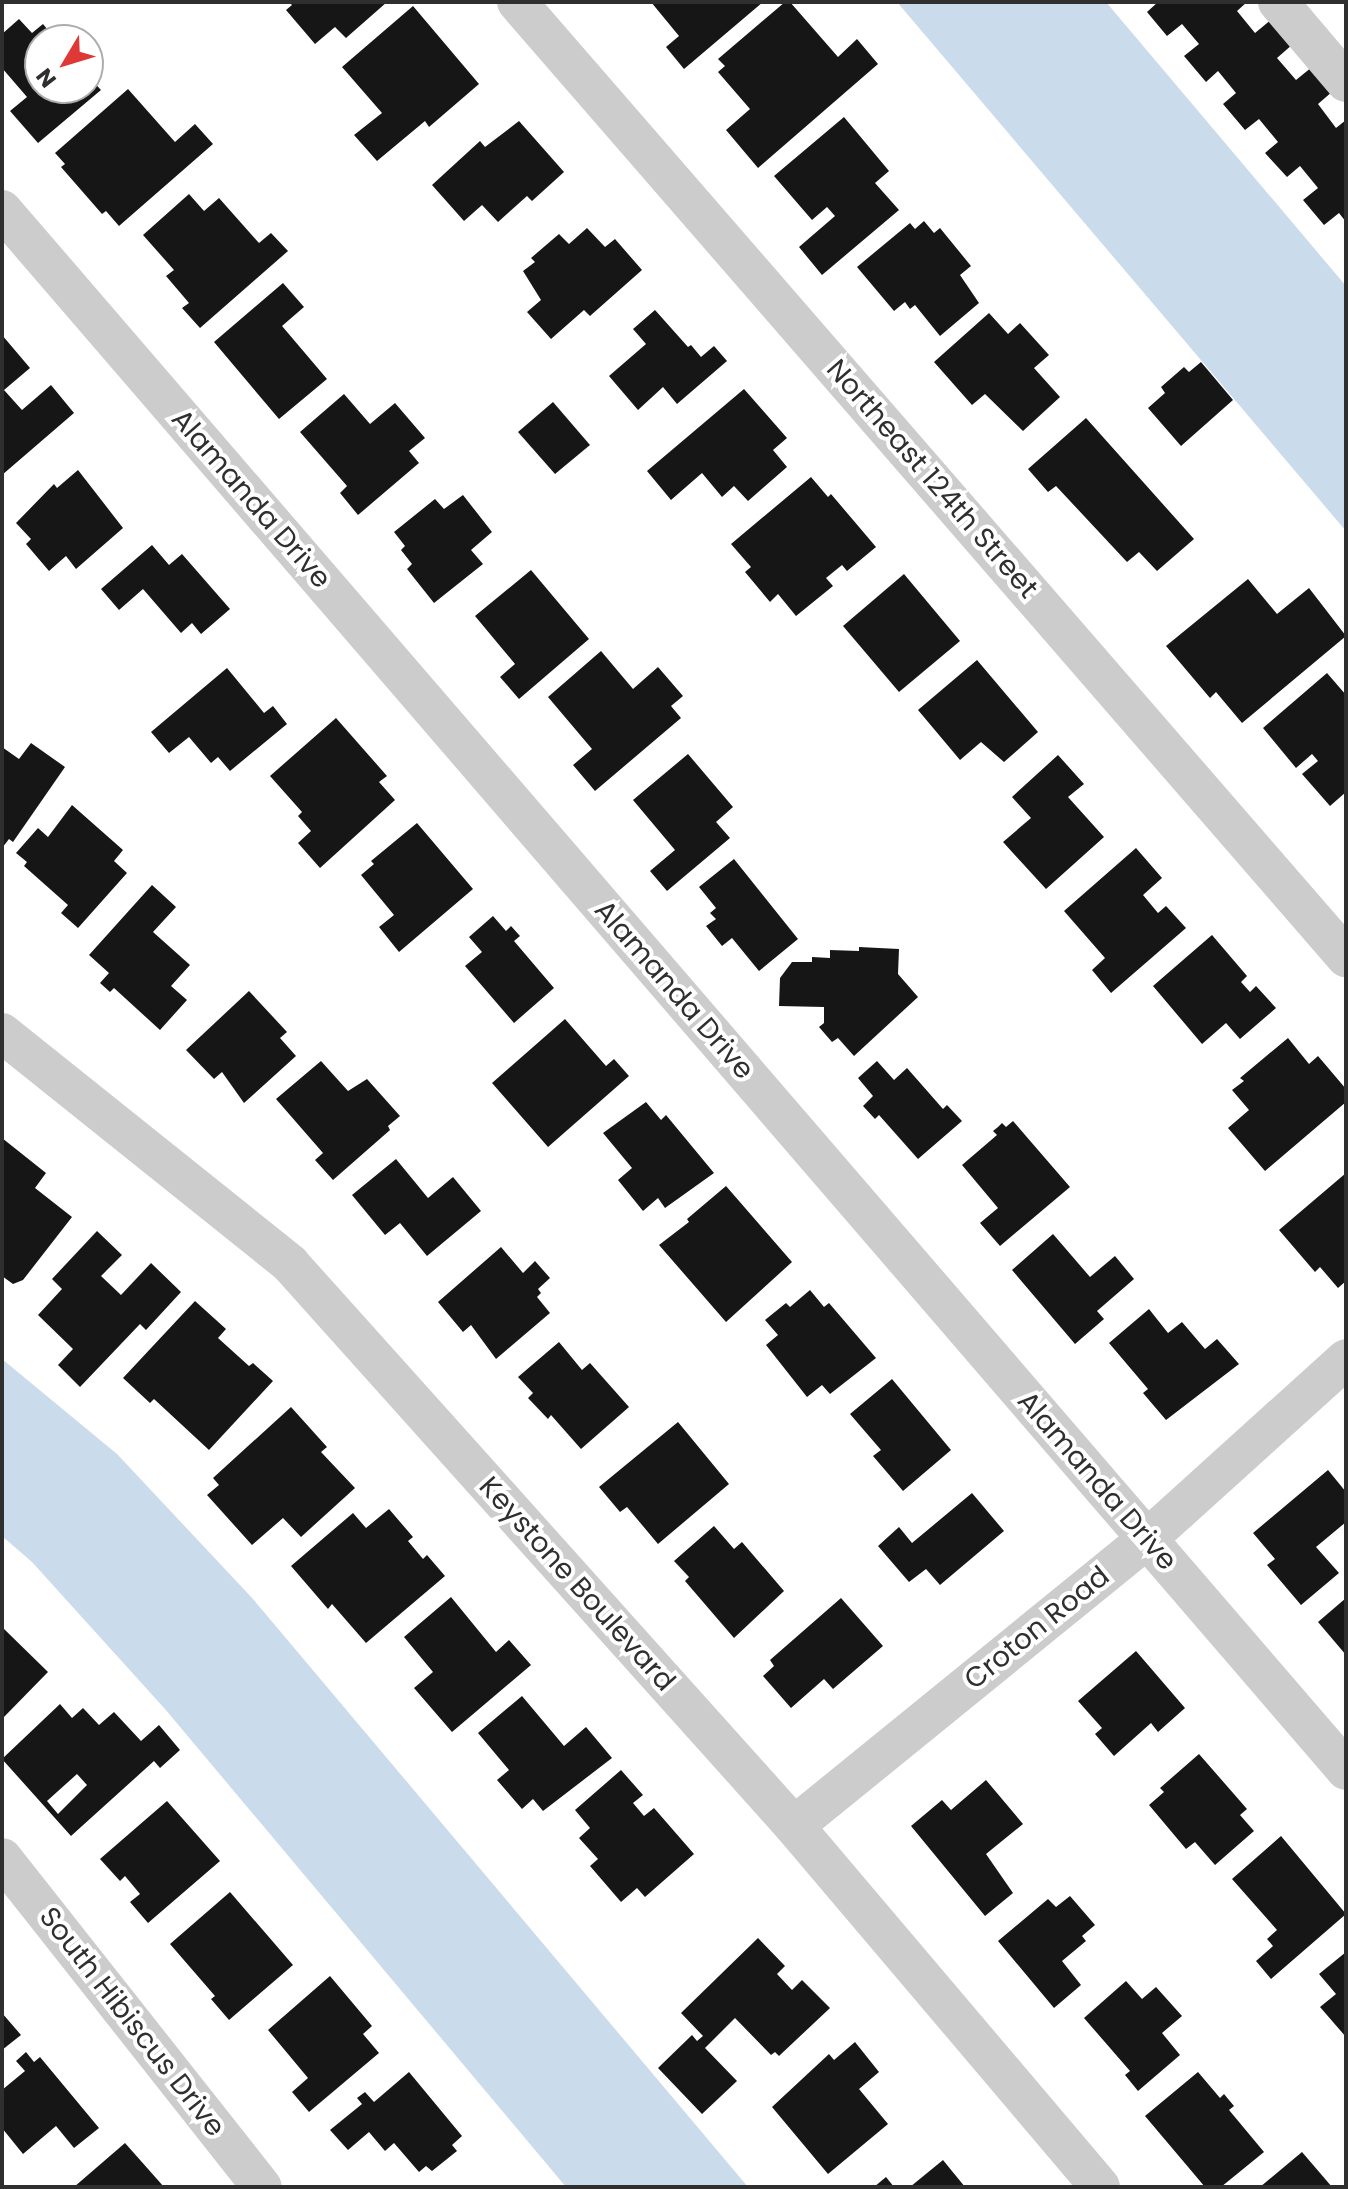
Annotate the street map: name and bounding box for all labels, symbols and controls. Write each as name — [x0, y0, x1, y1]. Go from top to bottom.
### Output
north arrow — [24, 24, 104, 104]
text: N — [29, 62, 64, 94]
street label: Northeast 124th Street — [819, 353, 1045, 605]
street label: Alamanda Drive — [164, 403, 338, 595]
street label: Alamanda Drive — [587, 894, 761, 1086]
street label: Alamanda Drive — [1010, 1385, 1184, 1577]
street label: Keystone Boulevard — [472, 1470, 682, 1698]
street label: Croton Road — [958, 1559, 1116, 1697]
street label: South Hibiscus Drive — [32, 1901, 232, 2143]

